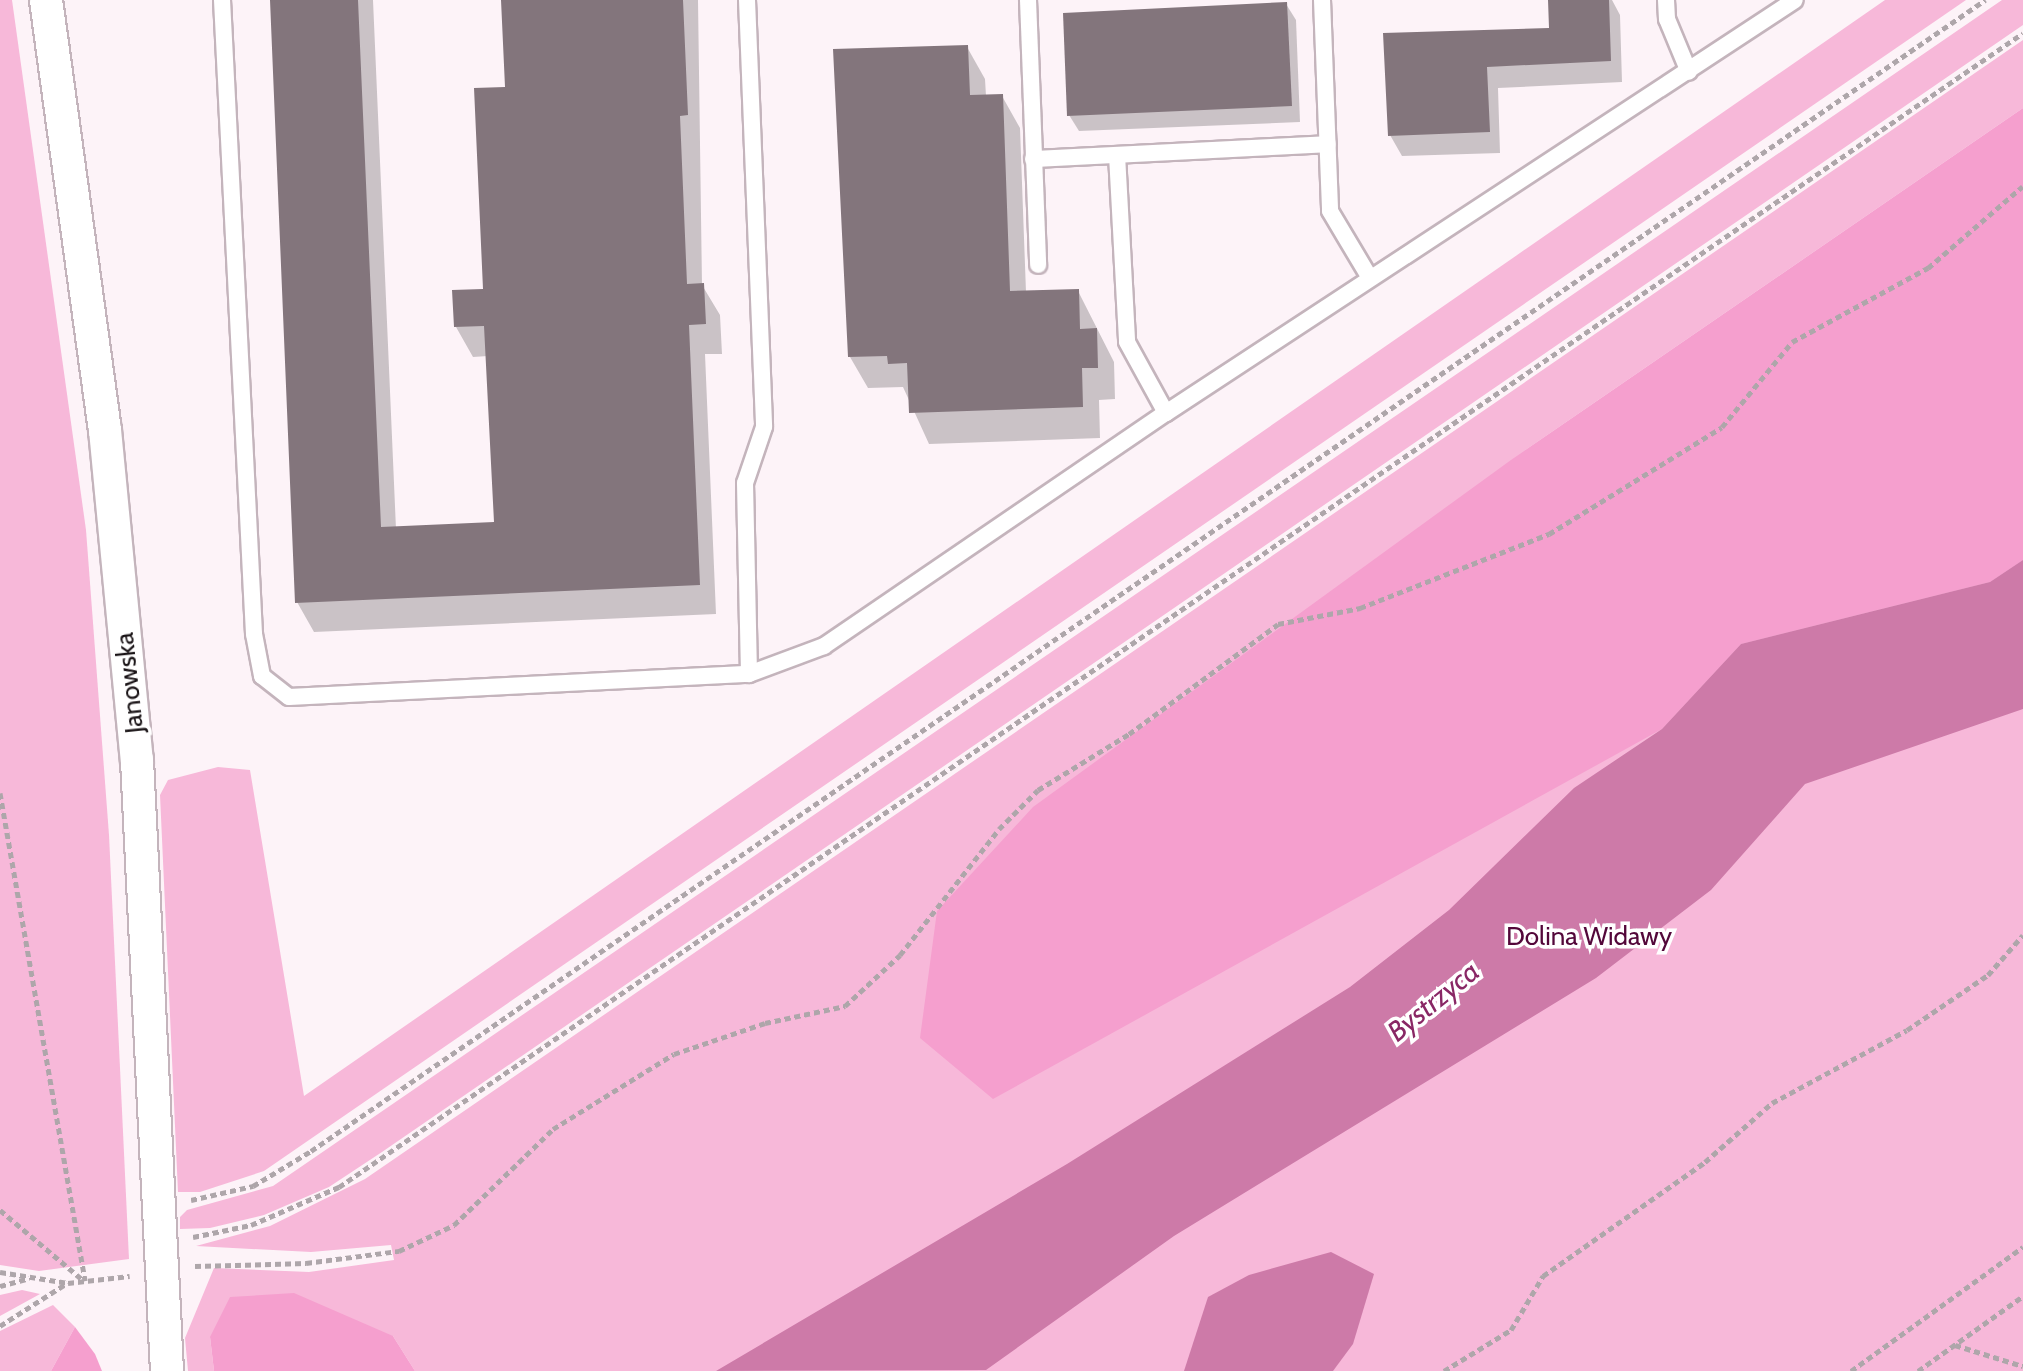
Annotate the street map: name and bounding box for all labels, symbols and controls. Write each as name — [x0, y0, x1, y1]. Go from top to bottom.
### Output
street label: Janowska — [109, 631, 151, 735]
park label: Dolina Widawy — [1506, 921, 1672, 953]
water label: Bystrzyca — [1381, 954, 1485, 1048]

